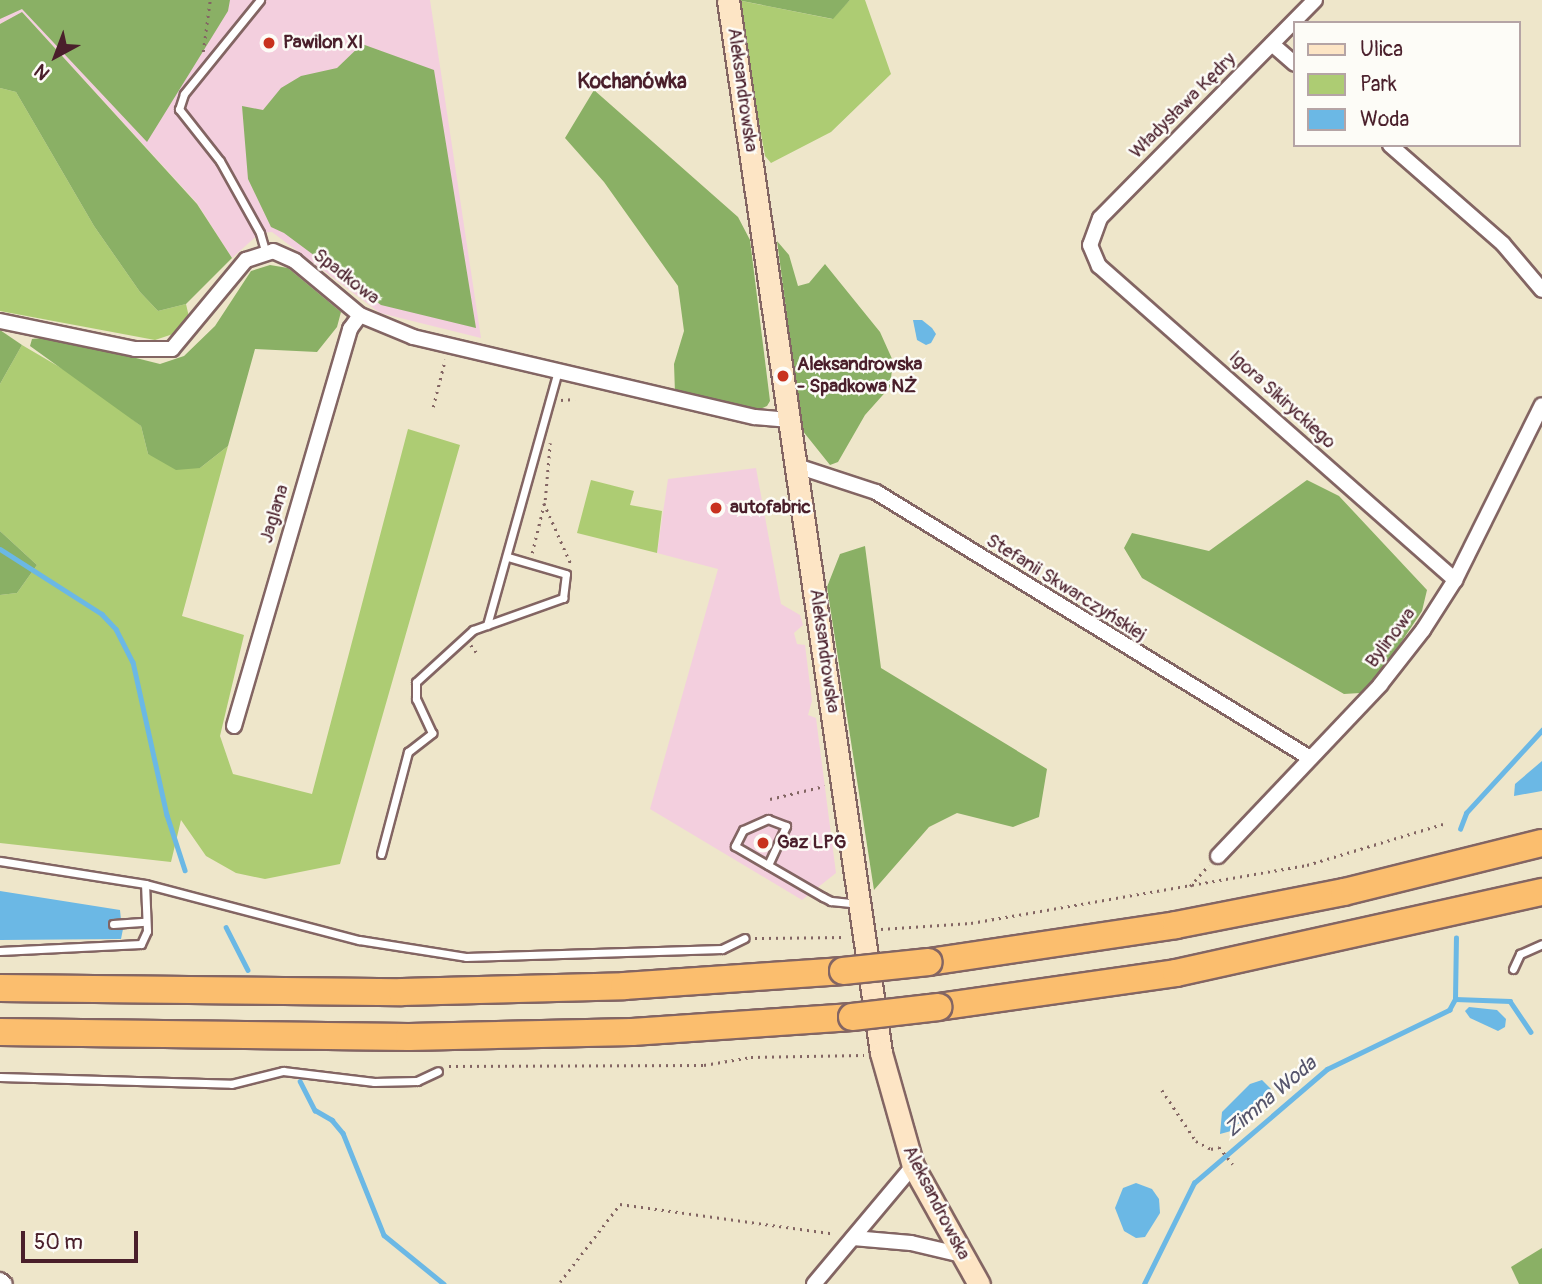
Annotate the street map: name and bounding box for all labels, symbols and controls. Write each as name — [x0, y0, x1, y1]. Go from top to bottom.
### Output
north arrow — [21, 21, 91, 91]
legend — [1294, 21, 1521, 147]
street label: Aleksandrowska — [722, 26, 762, 154]
place label: Pawilon XI — [283, 32, 363, 54]
marker: Pawilon XI — [261, 35, 277, 51]
text: Ulica — [1360, 36, 1403, 63]
street label: Władysława Kędry — [1125, 48, 1241, 164]
text: N — [30, 59, 55, 85]
district label: Kochanówka — [577, 69, 687, 95]
text: Park — [1360, 71, 1397, 98]
text: Woda — [1360, 106, 1409, 133]
street label: Spadkowa — [308, 244, 384, 310]
street label: Igora Sikiryckiego — [1224, 346, 1340, 454]
place label: Aleksandrowska - Spadkowa NŻ — [797, 354, 922, 398]
marker: Aleksandrowska - Spadkowa NŻ — [775, 368, 791, 384]
street label: Jaglana — [255, 482, 295, 546]
place label: autofabric — [730, 497, 811, 519]
marker: autofabric — [708, 500, 724, 516]
street label: Stefanii Skwarczyńskiej — [982, 529, 1150, 647]
street label: Aleksandrowska — [804, 587, 844, 715]
street label: Bylinowa — [1361, 603, 1421, 673]
place label: Gaz LPG — [777, 832, 846, 854]
marker: Gaz LPG — [755, 835, 771, 851]
water label: Zimna Woda — [1220, 1051, 1322, 1143]
street label: Aleksandrowska — [897, 1142, 975, 1264]
scale bar — [24, 1218, 142, 1262]
text: 50 m — [34, 1229, 83, 1256]

